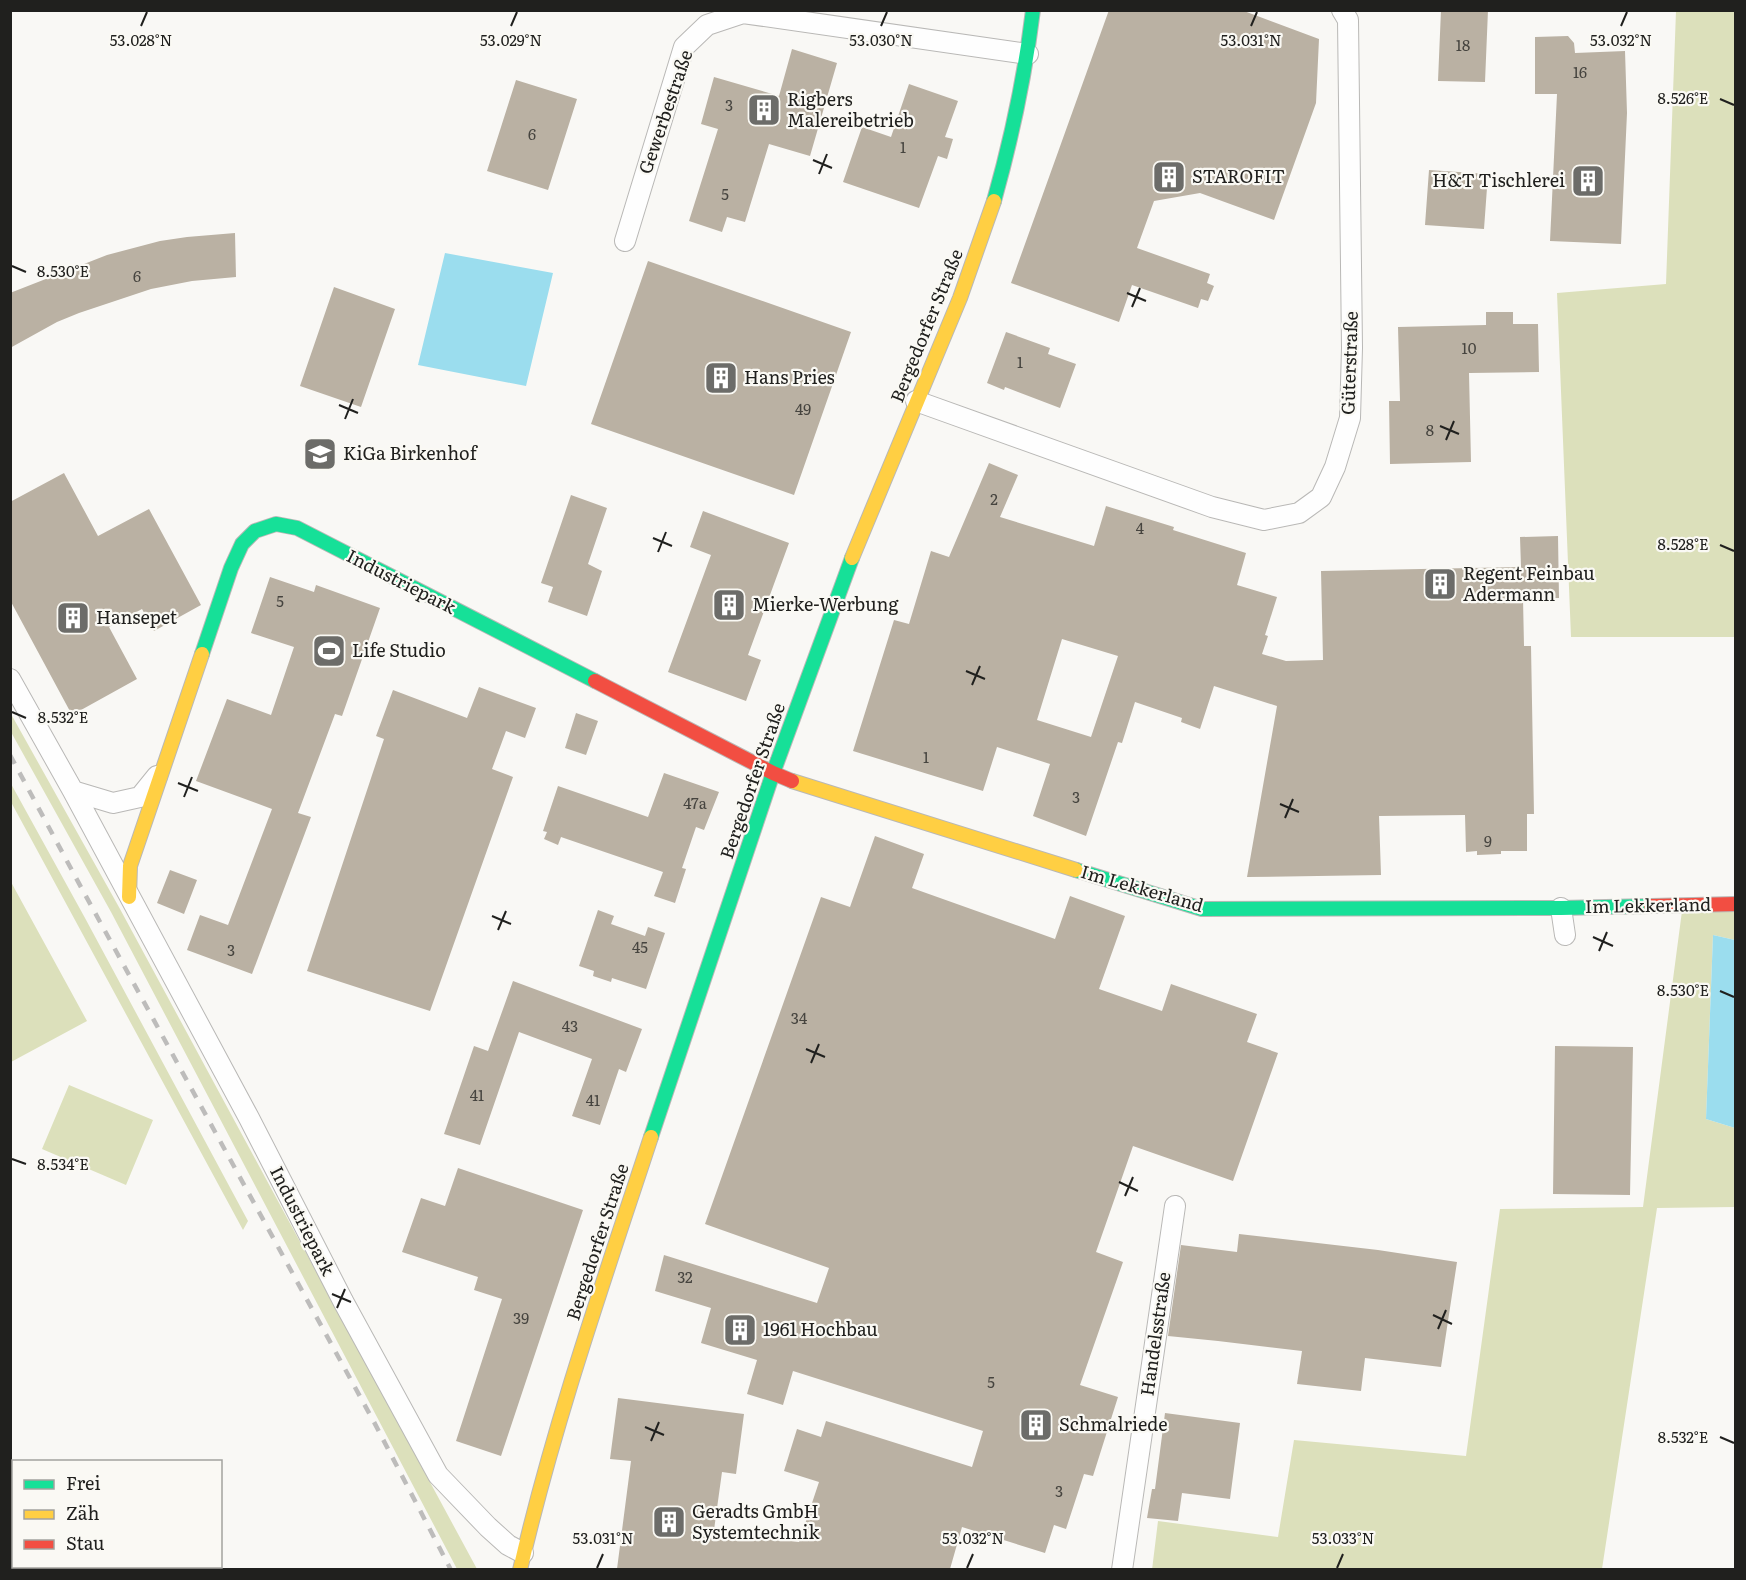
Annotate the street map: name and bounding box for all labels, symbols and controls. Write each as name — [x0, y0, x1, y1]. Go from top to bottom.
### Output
text: 53.028°N — [110, 28, 172, 51]
text: 53.029°N — [480, 28, 542, 51]
text: 53.030°N — [849, 28, 913, 51]
text: 53.031°N — [1221, 28, 1281, 51]
text: 53.032°N — [1590, 28, 1652, 51]
house number: 18 — [1456, 33, 1470, 56]
street label: Gewerbestraße — [631, 46, 698, 177]
house number: 16 — [1573, 60, 1587, 83]
place label: Rigbers Malereibetrieb — [787, 85, 914, 133]
text: 8.526°E — [1658, 86, 1708, 109]
building icon: Rigbers Malereibetrieb — [746, 92, 782, 128]
house number: 3 — [725, 93, 733, 116]
house number: 6 — [528, 122, 536, 145]
house number: 1 — [900, 135, 906, 158]
building icon: STAROFIT — [1151, 159, 1187, 195]
place label: STAROFIT — [1192, 162, 1285, 189]
building icon: H&T Tischlerei — [1570, 163, 1606, 199]
place label: H&T Tischlerei — [1432, 166, 1565, 193]
house number: 5 — [721, 182, 729, 205]
street label: Bergedorfer Straße — [882, 245, 969, 406]
text: 8.530°E — [37, 259, 89, 282]
house number: 6 — [133, 264, 141, 287]
street label: Güterstraße — [1333, 311, 1364, 415]
house number: 10 — [1462, 336, 1477, 359]
house number: 1 — [1017, 350, 1023, 373]
building icon: Hans Pries — [703, 360, 739, 396]
place label: Hans Pries — [744, 363, 835, 390]
house number: 49 — [795, 397, 811, 420]
house number: 8 — [1426, 418, 1434, 441]
school or university icon: KiGa Birkenhof — [302, 436, 338, 472]
place label: KiGa Birkenhof — [343, 439, 479, 466]
house number: 2 — [990, 487, 998, 510]
house number: 4 — [1136, 516, 1144, 539]
text: 8.528°E — [1657, 532, 1709, 555]
street label: Industriepark — [342, 541, 462, 620]
place label: Regent Feinbau Adermann — [1463, 559, 1595, 607]
building icon: Regent Feinbau Adermann — [1422, 566, 1458, 602]
building icon: Mierke-Werbung — [711, 587, 747, 623]
house number: 5 — [276, 589, 284, 612]
place label: Mierke-Werbung — [752, 590, 899, 617]
building icon: Hansepet — [55, 600, 91, 636]
place label: Hansepet — [96, 603, 178, 630]
sports icon: Life Studio — [311, 633, 347, 669]
place label: Life Studio — [352, 636, 446, 663]
street label: Bergedorfer Straße — [712, 699, 791, 862]
text: 8.532°E — [38, 705, 88, 728]
house number: 1 — [923, 745, 929, 768]
house number: 3 — [1072, 785, 1080, 808]
house number: 47a — [683, 791, 708, 814]
house number: 9 — [1484, 829, 1492, 852]
street label: Im Lekkerland — [1078, 857, 1207, 918]
street label: Im Lekkerland — [1585, 890, 1711, 919]
house number: 45 — [632, 935, 648, 958]
house number: 3 — [227, 938, 235, 961]
text: 8.530°E — [1657, 978, 1709, 1001]
house number: 34 — [791, 1006, 807, 1029]
house number: 43 — [562, 1014, 578, 1037]
house number: 41 — [470, 1083, 484, 1106]
house number: 41 — [586, 1088, 600, 1111]
text: 8.534°E — [37, 1152, 89, 1175]
street label: Bergedorfer Straße — [558, 1160, 635, 1324]
street label: Industriepark — [264, 1161, 343, 1281]
house number: 32 — [677, 1265, 693, 1288]
street label: Handelsstraße — [1132, 1270, 1177, 1398]
house number: 39 — [513, 1306, 529, 1329]
building icon: 1961 Hochbau — [722, 1312, 758, 1348]
place label: 1961 Hochbau — [763, 1315, 878, 1342]
house number: 5 — [987, 1370, 995, 1393]
building icon: Schmalriede — [1018, 1407, 1054, 1443]
place label: Schmalriede — [1059, 1410, 1168, 1437]
text: 8.532°E — [1658, 1425, 1708, 1448]
legend — [12, 1460, 222, 1568]
text: Frei — [66, 1469, 100, 1496]
house number: 3 — [1055, 1479, 1063, 1502]
place label: Geradts GmbH Systemtechnik — [692, 1497, 821, 1545]
text: Zäh — [66, 1499, 100, 1526]
building icon: Geradts GmbH Systemtechnik — [651, 1504, 687, 1540]
text: 53.031°N — [573, 1526, 633, 1549]
text: 53.032°N — [942, 1526, 1004, 1549]
text: 53.033°N — [1312, 1526, 1374, 1549]
text: Stau — [66, 1529, 104, 1556]

